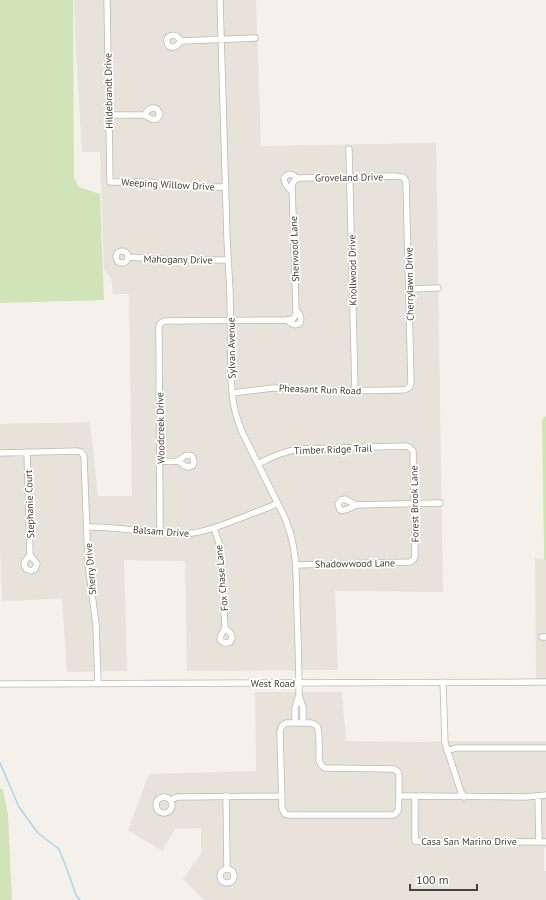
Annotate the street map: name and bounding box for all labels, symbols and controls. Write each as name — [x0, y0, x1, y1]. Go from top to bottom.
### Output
street label: Hildebrandt Drive — [101, 53, 116, 129]
street label: Groveland Drive — [315, 170, 383, 185]
street label: Weeping Willow Drive — [121, 176, 215, 193]
street label: Sherwood Lane — [287, 216, 302, 282]
street label: Knollwood Drive — [345, 234, 360, 306]
street label: Cherrylawn Drive — [402, 247, 417, 321]
street label: Mahogany Drive — [143, 252, 213, 267]
street label: Sylvan Avenue — [224, 317, 239, 379]
street label: Pheasant Run Road — [279, 382, 361, 397]
street label: Woodcreek Drive — [153, 392, 168, 464]
street label: Timber Ridge Trail — [294, 442, 372, 457]
street label: Forest Brook Lane — [407, 465, 422, 543]
street label: Stephanie Court — [22, 469, 37, 539]
street label: Balsam Drive — [133, 523, 189, 540]
street label: Sherry Drive — [82, 542, 99, 595]
street label: Fox Chase Lane — [212, 544, 231, 612]
street label: Shadowwood Lane — [315, 556, 395, 571]
street label: West Road — [251, 677, 295, 690]
street label: Casa San Marino Drive — [421, 835, 517, 848]
scale bar — [410, 866, 477, 892]
text: 100 m — [416, 872, 449, 887]

